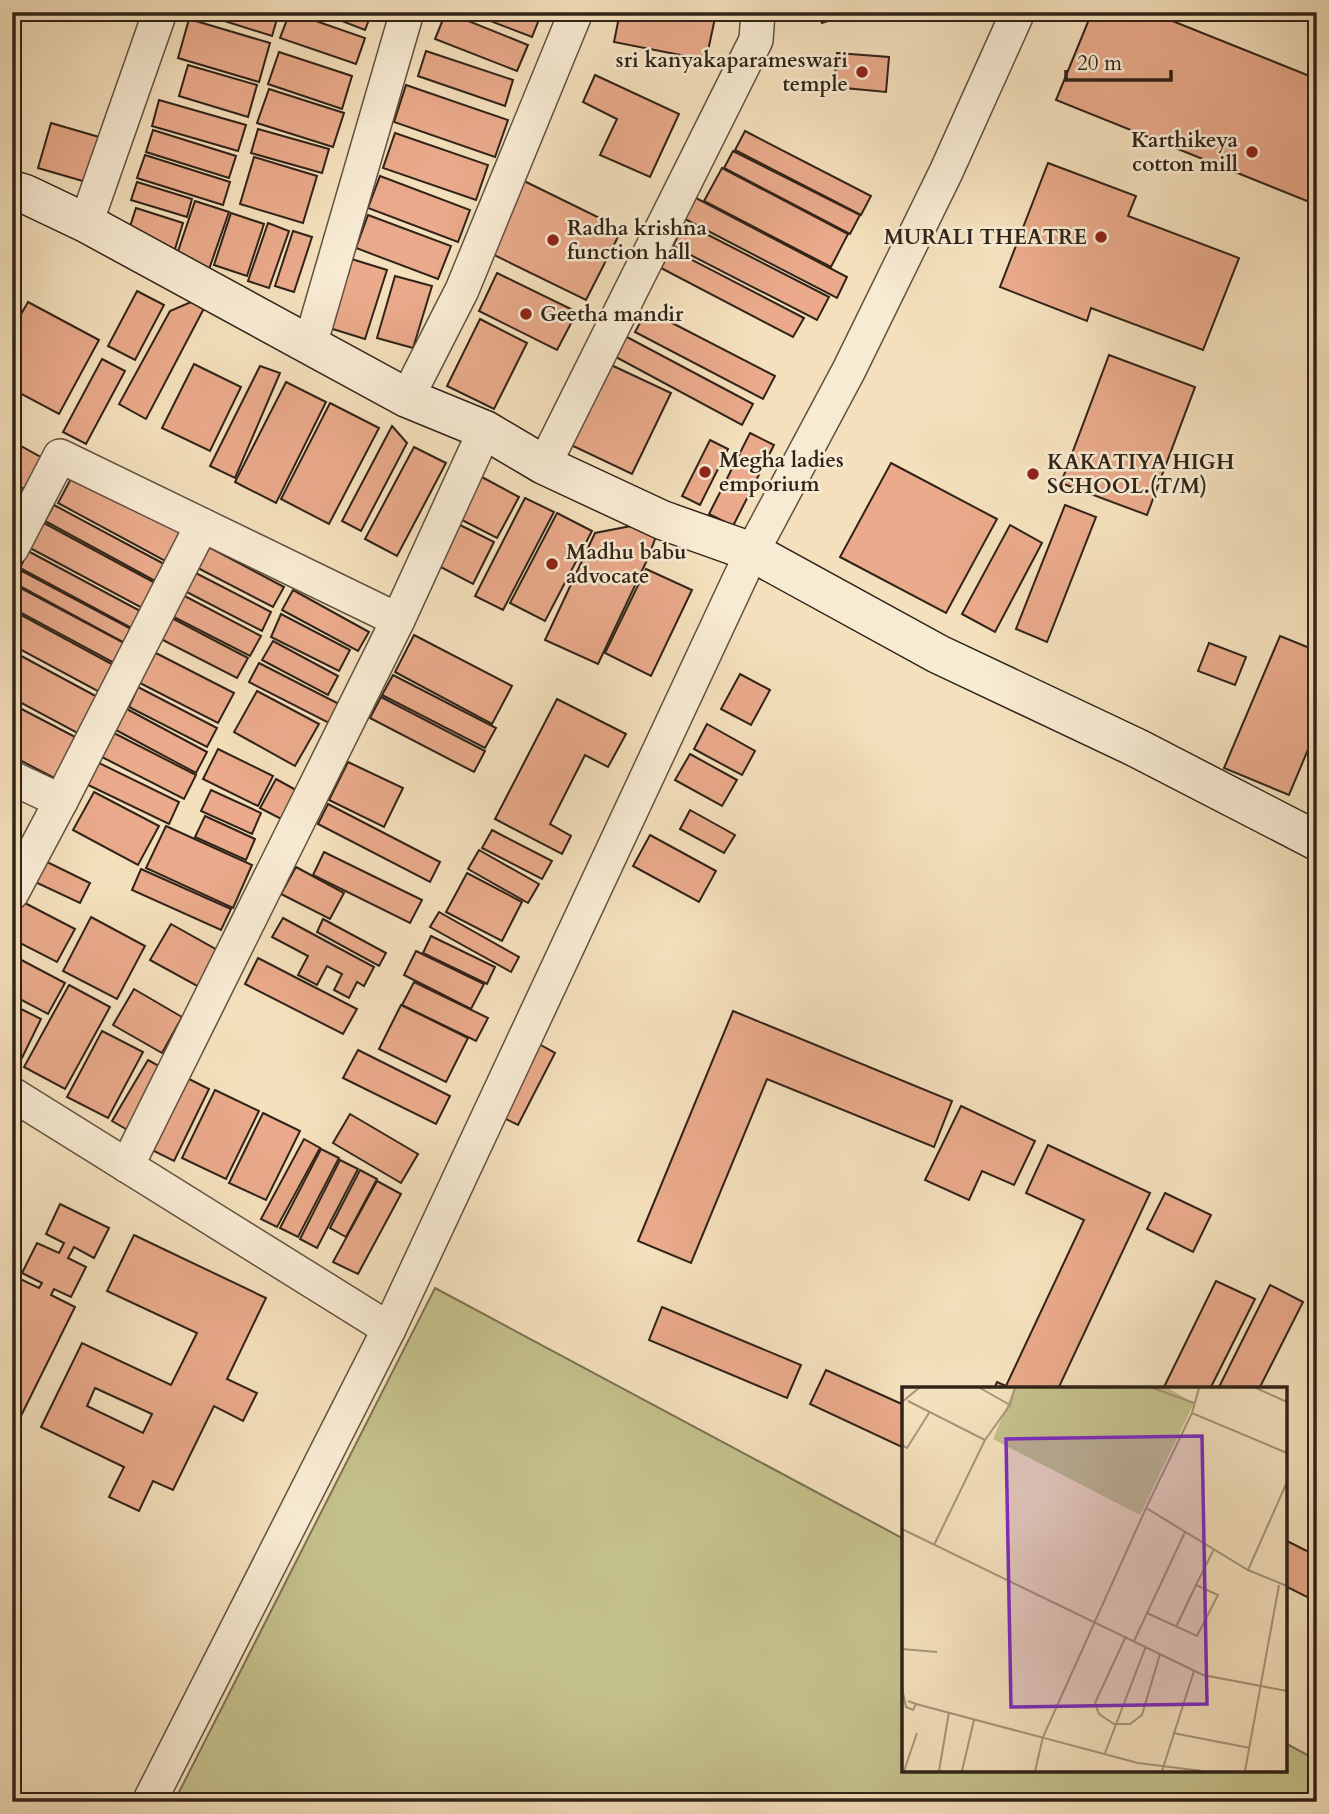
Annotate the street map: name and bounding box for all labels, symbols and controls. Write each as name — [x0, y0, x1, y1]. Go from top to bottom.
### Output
scale bar — [1066, 38, 1172, 82]
place label: sri kanyakaparameswari temple — [616, 46, 848, 99]
text: 20 m — [1077, 49, 1122, 78]
marker: sri kanyakaparameswari temple — [854, 64, 870, 80]
place label: Karthikeya cotton mill — [1131, 126, 1239, 179]
marker: Karthikeya cotton mill — [1244, 144, 1260, 160]
place label: Radha krishna function hall — [567, 214, 708, 267]
place label: MURALI THEATRE — [884, 223, 1087, 252]
marker: MURALI THEATRE — [1093, 229, 1109, 245]
marker: Radha krishna function hall — [545, 232, 561, 248]
place label: Geetha mandir — [540, 300, 684, 329]
marker: Geetha mandir — [518, 306, 534, 322]
place label: Megha ladies emporium — [719, 446, 844, 499]
place label: KAKATIYA HIGH SCHOOL.(T/M) — [1047, 448, 1234, 501]
marker: Megha ladies emporium — [697, 464, 713, 480]
marker: KAKATIYA HIGH SCHOOL.(T/M) — [1025, 466, 1041, 482]
place label: Madhu babu advocate — [566, 538, 687, 591]
marker: Madhu babu advocate — [544, 556, 560, 572]
inset map — [902, 1387, 1287, 1772]

